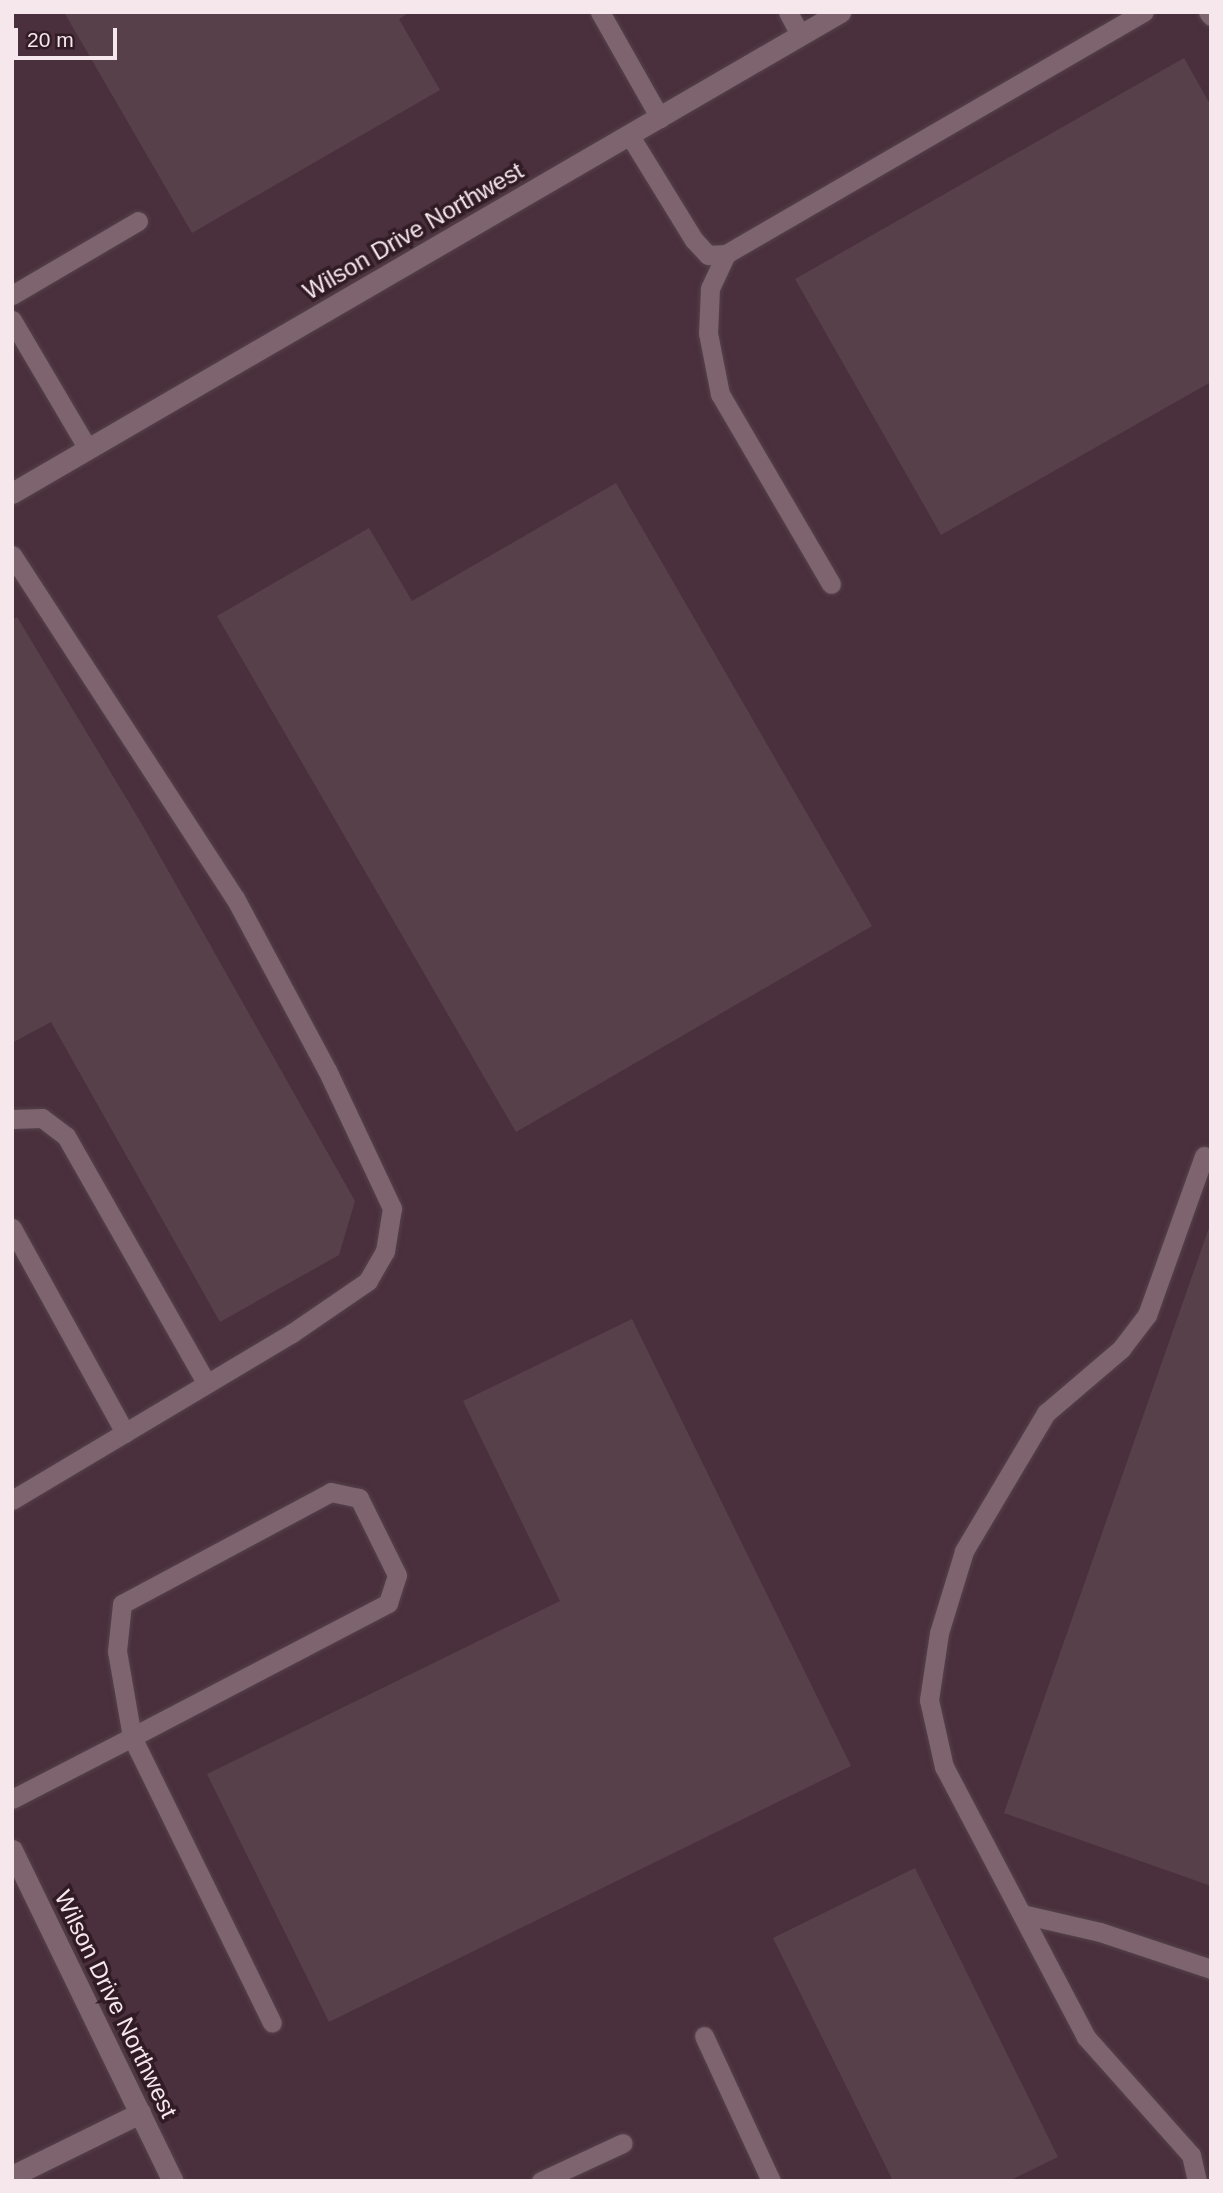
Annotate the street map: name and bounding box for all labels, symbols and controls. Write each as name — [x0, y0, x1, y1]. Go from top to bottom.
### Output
scale bar — [18, 14, 121, 58]
text: 20 m — [27, 28, 74, 51]
street label: Wilson Drive Northwest — [298, 156, 528, 306]
street label: Wilson Drive Northwest — [48, 1886, 184, 2122]

